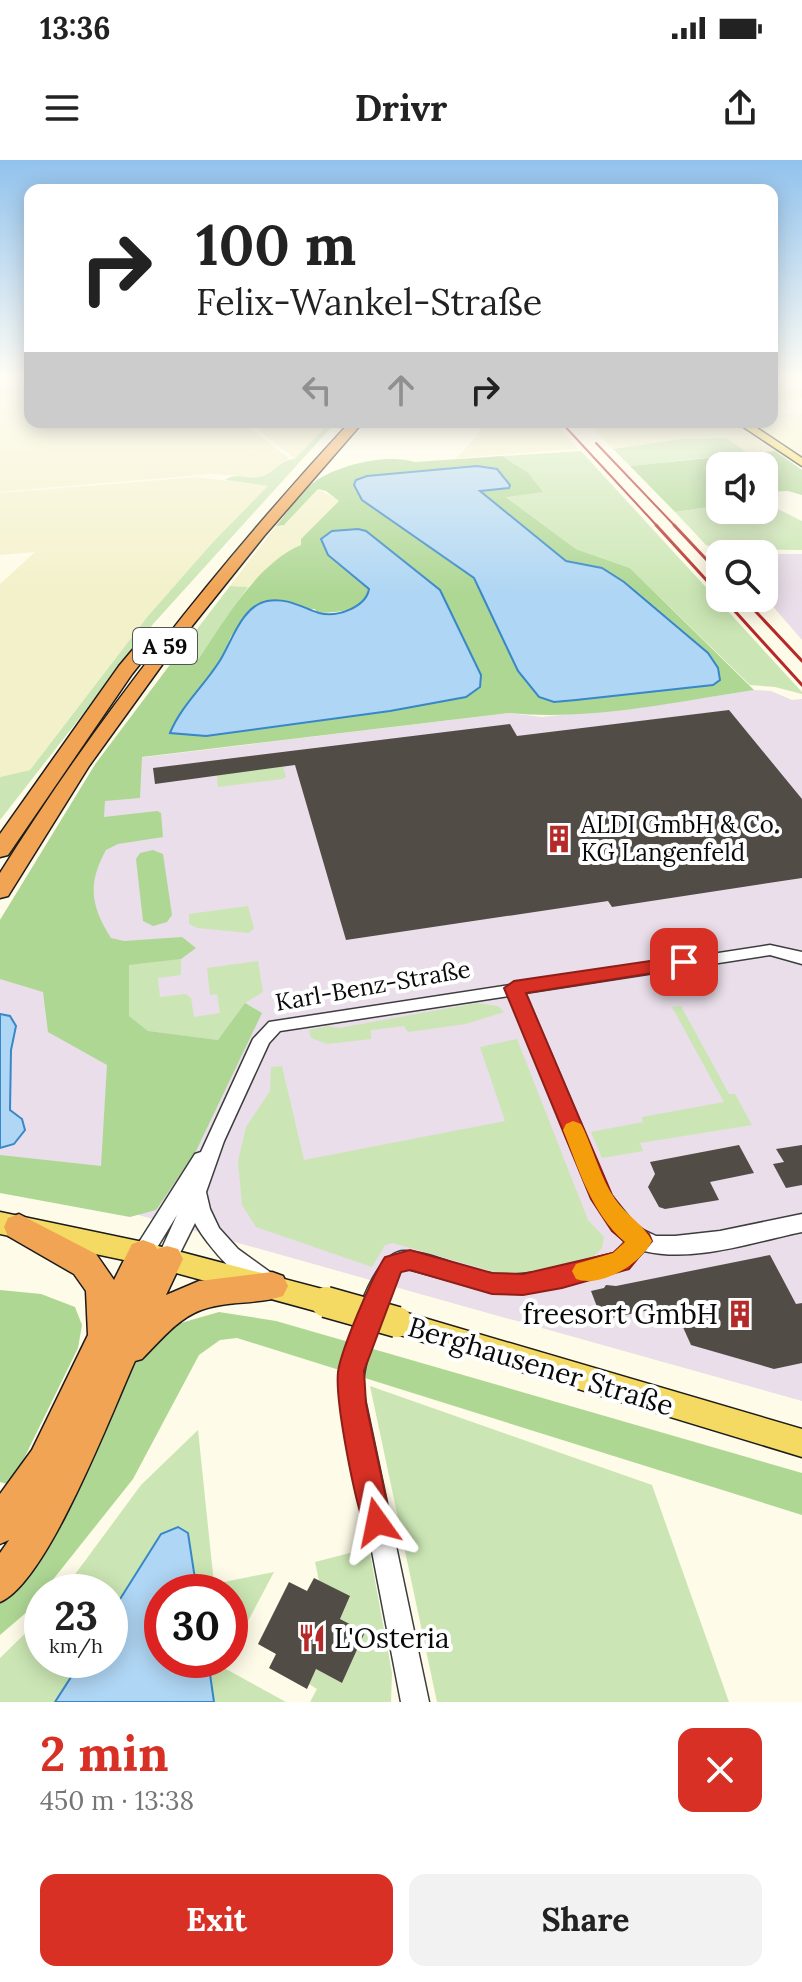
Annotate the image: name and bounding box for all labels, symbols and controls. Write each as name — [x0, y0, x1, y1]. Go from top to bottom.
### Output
text: 13:36 — [40, 9, 111, 47]
text: Drivr — [355, 85, 447, 131]
icon: menu — [40, 86, 84, 130]
icon: share — [718, 86, 762, 130]
text: 100 m — [196, 209, 356, 280]
icon: right — [64, 216, 168, 320]
text: Felix-Wankel-Straße — [196, 279, 542, 325]
icon: left — [295, 368, 339, 412]
icon: ahead — [379, 368, 423, 412]
icon: right — [463, 368, 507, 412]
map controls — [706, 452, 778, 612]
button: sound — [706, 452, 778, 524]
button: search — [706, 540, 778, 612]
road number: A 59 — [133, 628, 197, 664]
place label: ALDI GmbH & Co. KG Langenfeld — [580, 809, 780, 868]
building icon: ALDI GmbH & Co. KG Langenfeld — [544, 824, 574, 854]
pin — [650, 928, 718, 996]
icon: arrive — [662, 940, 706, 984]
street label: Karl-Benz-Straße — [273, 953, 473, 1018]
place label: freesort GmbH — [523, 1296, 718, 1332]
building icon: freesort GmbH — [725, 1299, 755, 1329]
street label: Berghausener Straße — [404, 1309, 678, 1423]
position arrow — [335, 1480, 419, 1564]
speed limit sign: 30 — [144, 1574, 248, 1678]
text: 23 — [54, 1590, 98, 1641]
place label: L'Osteria — [334, 1620, 449, 1656]
restaurant icon: L'Osteria — [297, 1623, 327, 1653]
text: km/h — [49, 1633, 103, 1658]
text: 2 min — [40, 1723, 169, 1784]
button: close — [678, 1728, 762, 1812]
text: 450 m · 13:38 — [40, 1784, 194, 1817]
button: Exit — [40, 1874, 393, 1966]
button: Share — [409, 1874, 762, 1966]

